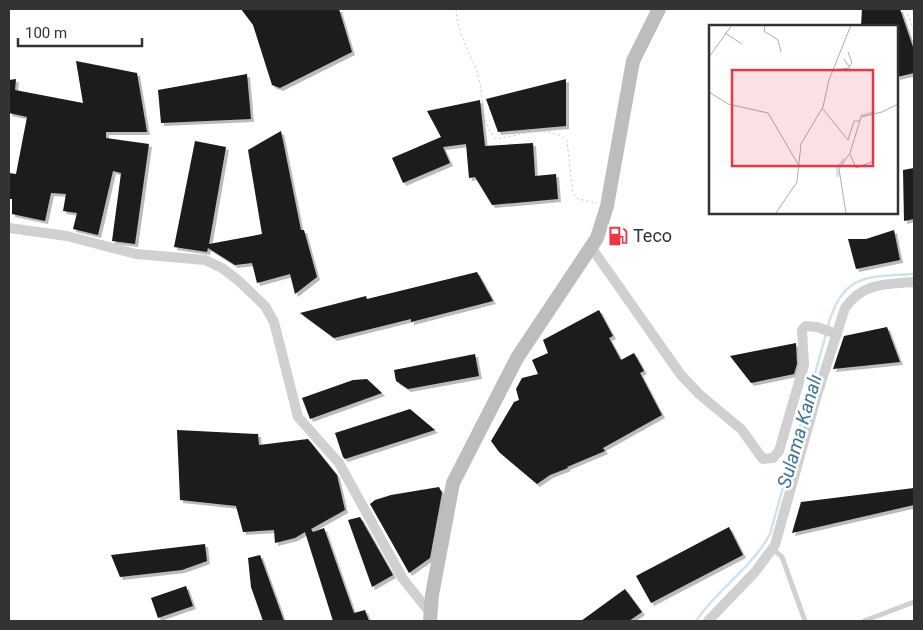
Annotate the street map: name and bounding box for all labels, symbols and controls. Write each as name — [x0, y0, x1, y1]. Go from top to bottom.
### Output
scale bar — [18, 15, 141, 47]
text: 100 m — [25, 24, 67, 42]
inset map — [709, 25, 898, 214]
fuel station icon: Teco — [607, 225, 629, 247]
place label: Teco — [633, 225, 672, 246]
water label: Sulama Kanalı — [772, 372, 827, 491]

